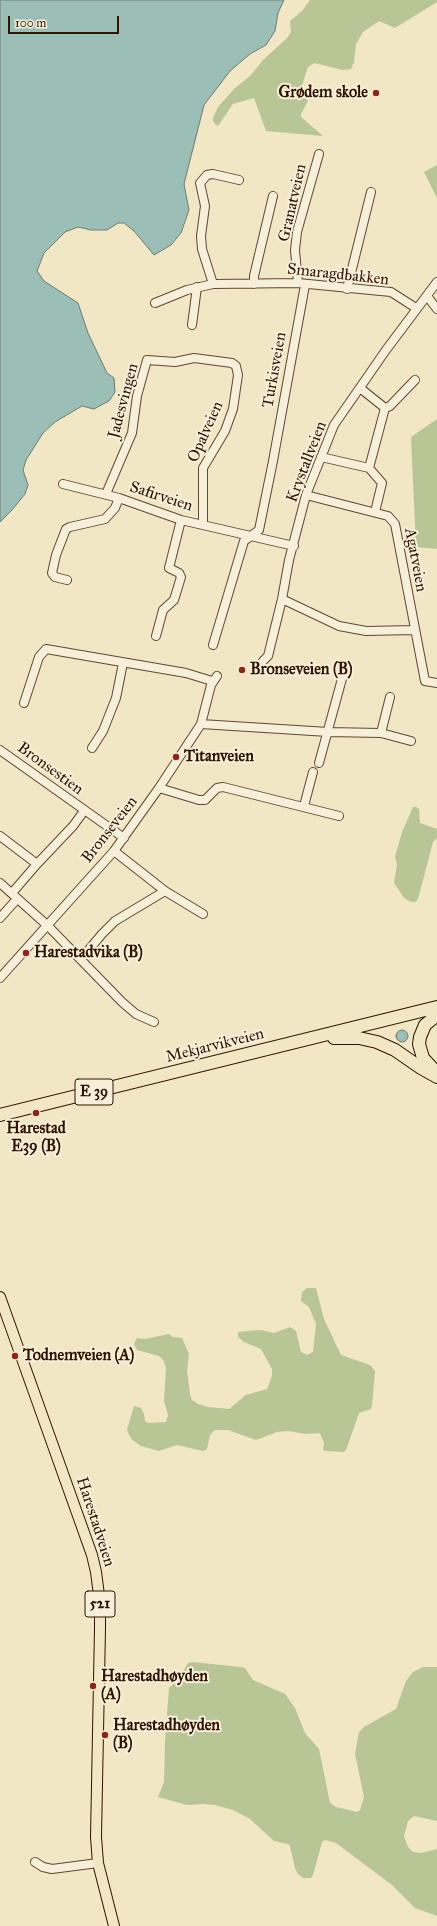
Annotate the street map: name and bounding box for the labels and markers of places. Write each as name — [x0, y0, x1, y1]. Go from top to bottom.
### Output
place label: Grødem skole — [279, 83, 368, 103]
marker: Grødem skole — [371, 88, 381, 98]
place label: Bronseveien (B) — [250, 660, 353, 680]
marker: Bronseveien (B) — [237, 665, 247, 675]
place label: Titanveien — [184, 747, 254, 767]
marker: Titanveien — [171, 752, 181, 762]
place label: Harestadvika (B) — [34, 943, 143, 963]
marker: Harestadvika (B) — [21, 948, 31, 958]
marker: Harestad E39 (B) — [31, 1108, 41, 1118]
place label: Harestad E39 (B) — [6, 1119, 66, 1157]
place label: Todnemveien (A) — [23, 1346, 134, 1366]
marker: Todnemveien (A) — [10, 1351, 20, 1361]
place label: Harestadhøyden (A) — [101, 1667, 208, 1705]
marker: Harestadhøyden (A) — [88, 1681, 98, 1691]
place label: Harestadhøyden (B) — [113, 1716, 220, 1754]
marker: Harestadhøyden (B) — [100, 1730, 110, 1740]

